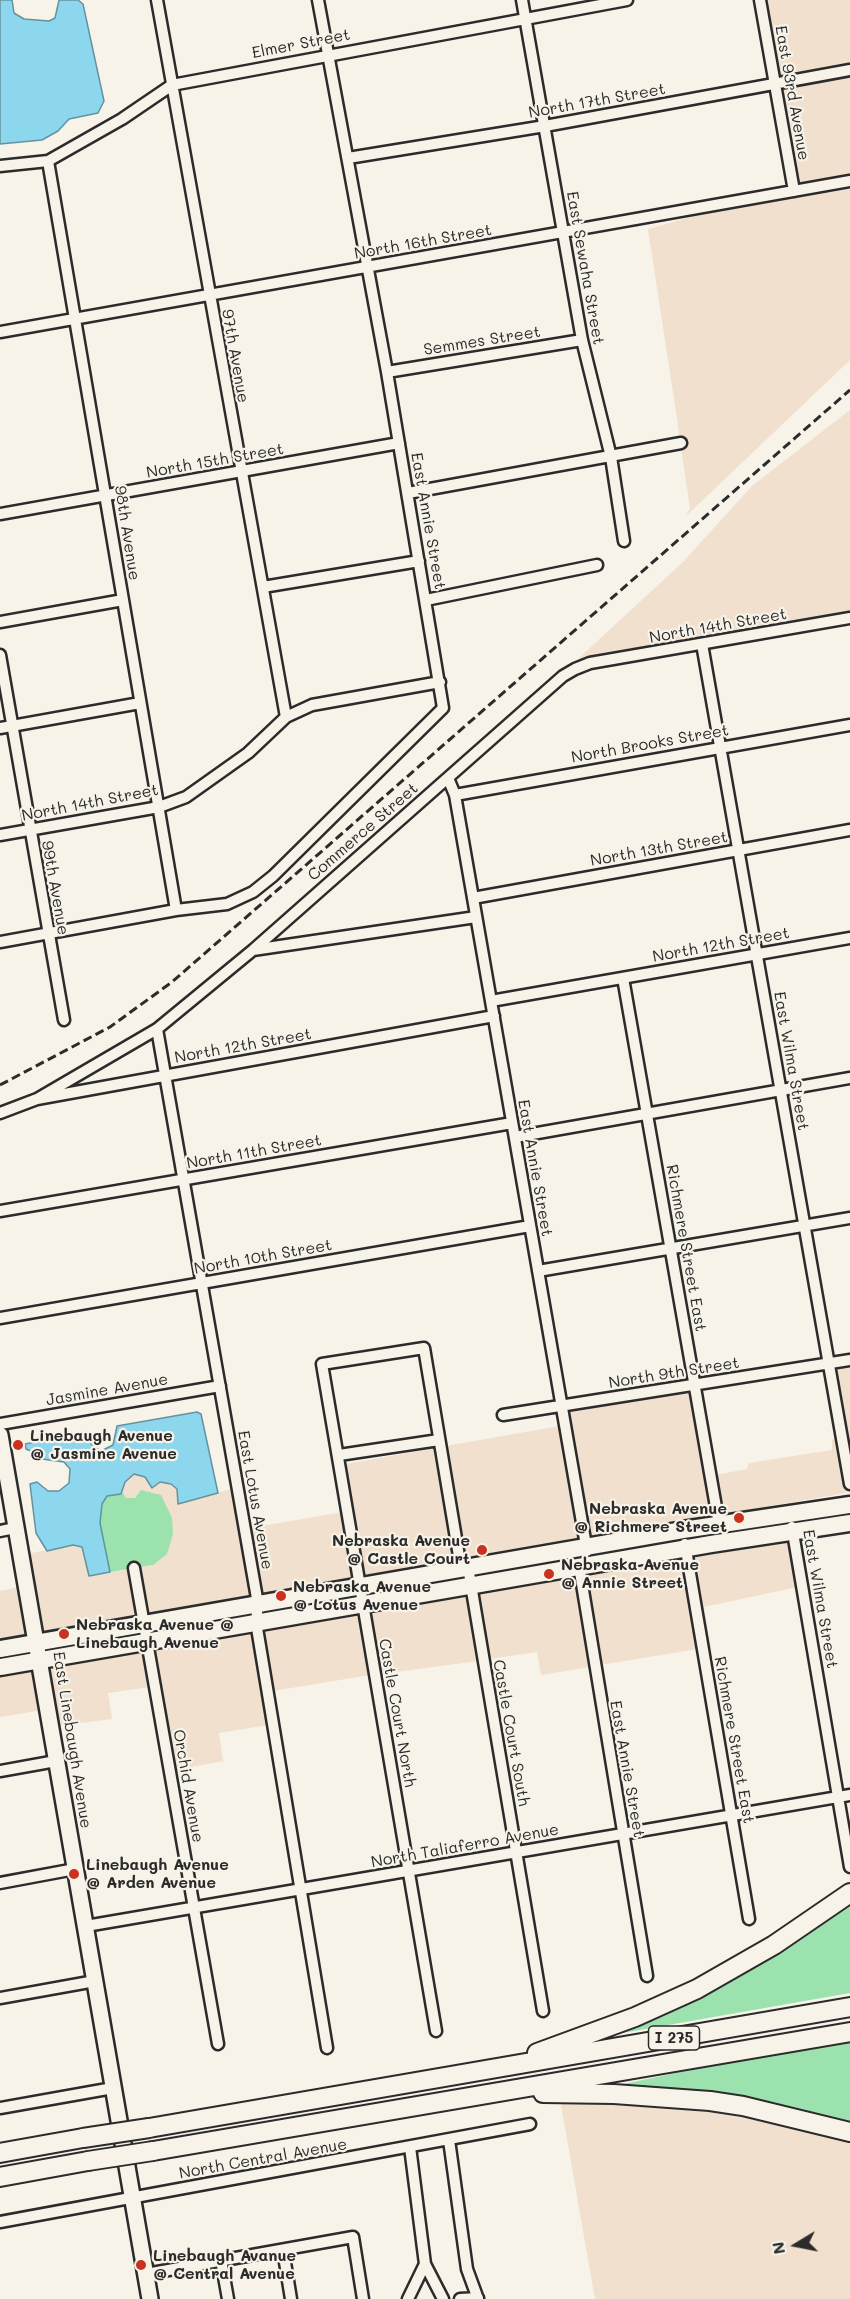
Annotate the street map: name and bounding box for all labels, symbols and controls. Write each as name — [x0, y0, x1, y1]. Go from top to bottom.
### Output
street label: East 93rd Avenue — [771, 24, 813, 162]
street label: Elmer Street — [250, 25, 352, 63]
street label: North 17th Street — [527, 80, 667, 122]
street label: East Sewaha Street — [562, 190, 608, 346]
street label: North 16th Street — [353, 220, 493, 264]
street label: 97th Avenue — [217, 308, 253, 404]
street label: Semmes Street — [422, 322, 542, 360]
street label: North 15th Street — [145, 439, 285, 483]
street label: East Annie Street — [407, 451, 449, 591]
street label: 98th Avenue — [110, 484, 144, 582]
street label: North 14th Street — [648, 604, 788, 648]
street label: North Brooks Street — [570, 721, 730, 767]
street label: Commerce Street — [304, 779, 422, 885]
street label: North 14th Street — [20, 780, 160, 826]
street label: North 13th Street — [589, 827, 729, 871]
street label: 99th Avenue — [37, 839, 73, 937]
street label: North 12th Street — [651, 924, 791, 966]
street label: East Wilma Street — [769, 990, 813, 1132]
street label: North 12th Street — [173, 1025, 313, 1067]
street label: East Annie Street — [514, 1098, 556, 1238]
street label: North 11th Street — [185, 1131, 323, 1173]
street label: Richmere Street East — [662, 1163, 710, 1333]
street label: North 10th Street — [193, 1235, 333, 1279]
street label: North 9th Street — [607, 1353, 741, 1393]
street label: Jasmine Avenue — [45, 1370, 169, 1410]
place label: Linebaugh Avenue @ Jasmine Avenue — [30, 1426, 177, 1464]
street label: East Lotus Avenue — [233, 1429, 277, 1571]
marker: Linebaugh Avenue @ Jasmine Avenue — [11, 1438, 25, 1452]
place label: Nebraska Avenue @ Richmere Street — [574, 1499, 727, 1537]
marker: Nebraska Avenue @ Richmere Street — [732, 1511, 746, 1525]
street label: East Wilma Street — [798, 1528, 842, 1670]
place label: Nebraska Avenue @ Castle Court — [332, 1531, 470, 1569]
marker: Nebraska Avenue @ Castle Court — [475, 1543, 489, 1557]
place label: Nebraska Avenue @ Annie Street — [561, 1555, 699, 1593]
marker: Nebraska Avenue @ Annie Street — [542, 1567, 556, 1581]
place label: Nebraska Avenue @ Lotus Avenue — [293, 1577, 431, 1615]
marker: Nebraska Avenue @ Lotus Avenue — [274, 1589, 288, 1603]
place label: Nebraska Avenue @ Linebaugh Avenue — [76, 1615, 234, 1653]
marker: Nebraska Avenue @ Linebaugh Avenue — [57, 1627, 71, 1641]
street label: Castle Court North — [374, 1637, 420, 1789]
street label: East Linebaugh Avenue — [49, 1650, 95, 1830]
street label: Richmere Street East — [710, 1655, 758, 1825]
street label: Castle Court South — [489, 1658, 533, 1808]
street label: East Annie Street — [606, 1699, 648, 1839]
street label: Orchid Avenue — [169, 1728, 207, 1844]
street label: North Taliaferro Avenue — [370, 1820, 560, 1872]
place label: Linebaugh Avenue @ Arden Avenue — [86, 1855, 229, 1893]
marker: Linebaugh Avenue @ Arden Avenue — [67, 1867, 81, 1881]
road number: I 275 — [648, 2026, 700, 2050]
street label: North Central Avenue — [178, 2135, 348, 2183]
north arrow — [766, 2215, 826, 2275]
text: N — [766, 2240, 789, 2256]
place label: Linebaugh Avanue @ Central Avenue — [153, 2246, 296, 2284]
marker: Linebaugh Avanue @ Central Avenue — [134, 2258, 148, 2272]

